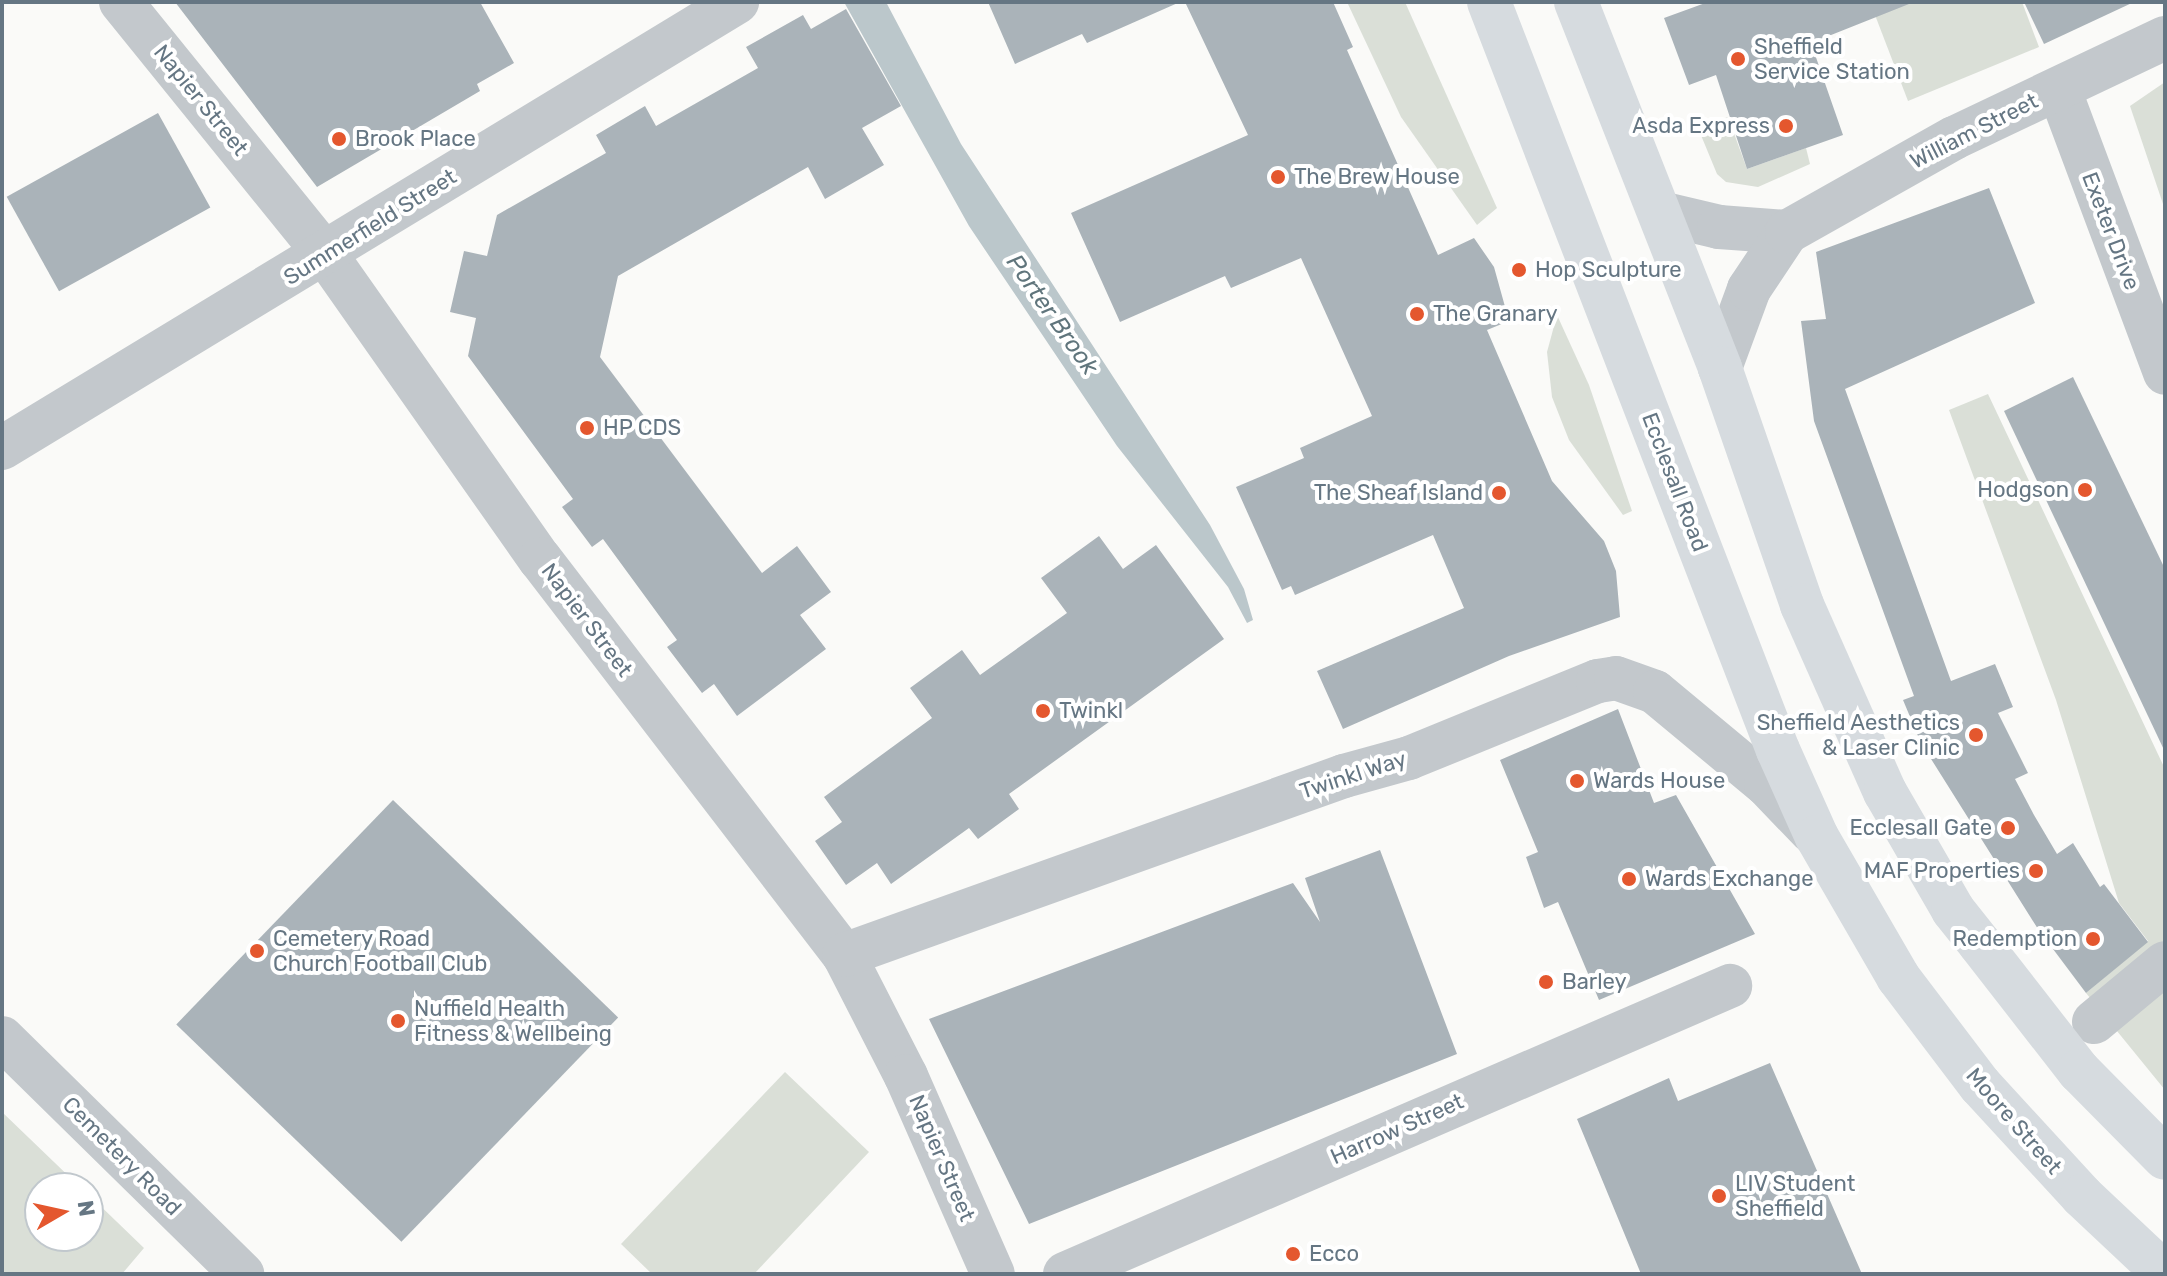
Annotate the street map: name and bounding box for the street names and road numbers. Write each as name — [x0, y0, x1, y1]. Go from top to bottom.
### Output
street label: Napier Street — [148, 39, 254, 161]
street label: William Street — [1906, 88, 2042, 174]
street label: Summerfield Street — [279, 163, 461, 291]
street label: Exeter Drive — [2076, 168, 2146, 294]
street label: Ecclesall Road — [1636, 409, 1714, 555]
street label: Napier Street — [536, 558, 638, 682]
street label: Twinkl Way — [1296, 745, 1410, 805]
street label: Moore Street — [1961, 1062, 2067, 1180]
street label: Harrow Street — [1326, 1088, 1468, 1170]
street label: Napier Street — [903, 1090, 981, 1226]
street label: Cemetery Road — [57, 1091, 187, 1221]

